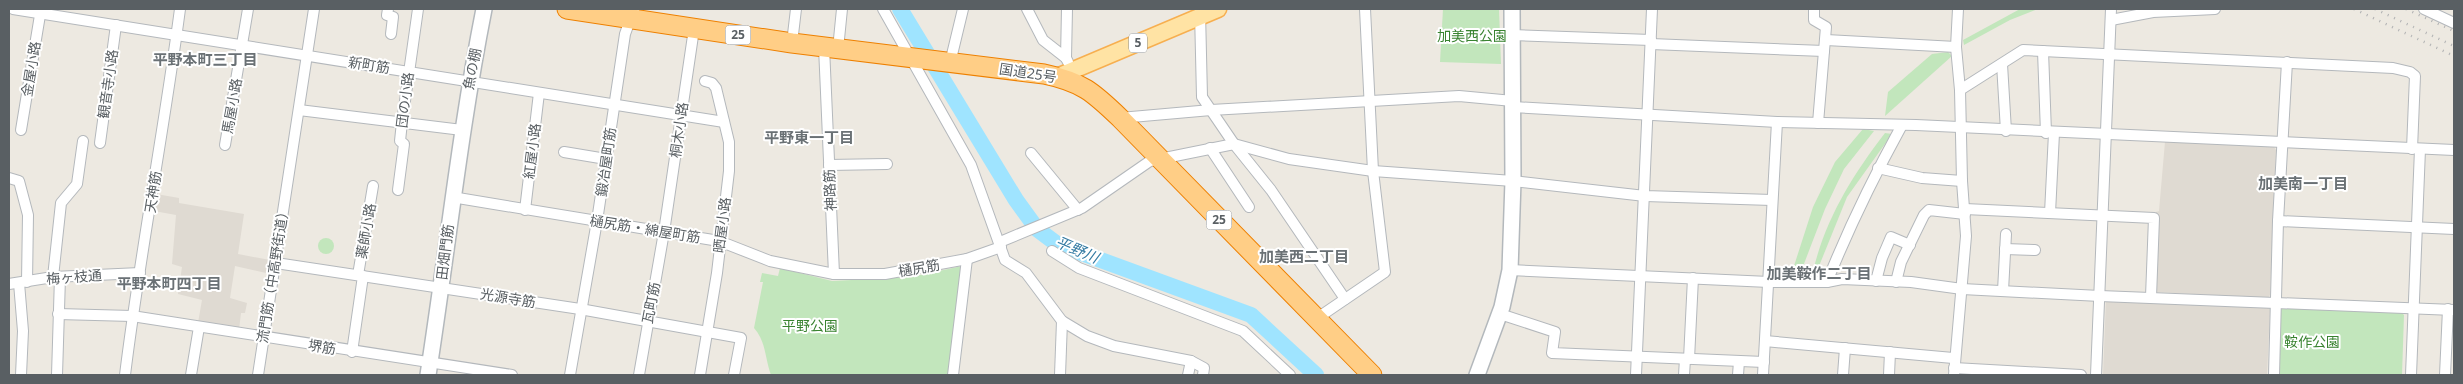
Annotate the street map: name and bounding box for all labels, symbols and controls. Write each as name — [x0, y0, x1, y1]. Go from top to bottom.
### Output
road number: 25 — [726, 26, 750, 44]
park label: 加美西公園 — [1437, 26, 1507, 45]
road number: 5 — [1129, 34, 1147, 52]
street label: 金屋小路 — [17, 40, 44, 98]
street label: 魚の棚 — [458, 46, 485, 91]
street label: 観音寺小路 — [93, 48, 122, 120]
district label: 平野本町三丁目 — [152, 49, 258, 69]
street label: 新町筋 — [347, 52, 391, 77]
street label: 国道25号 — [998, 59, 1058, 86]
street label: 団の小路 — [392, 71, 417, 129]
street label: 馬屋小路 — [217, 77, 246, 135]
street label: 桐木小路 — [665, 101, 692, 159]
street label: 紅屋小路 — [519, 122, 544, 180]
street label: 鍛冶屋町筋 — [591, 126, 620, 198]
district label: 平野東一丁目 — [764, 127, 854, 147]
street label: 神路筋 — [819, 169, 840, 211]
street label: 天神筋 — [140, 170, 165, 214]
district label: 加美南一丁目 — [2258, 173, 2348, 193]
street label: 晒屋小路 — [709, 196, 734, 254]
street label: 薬師小路 — [351, 202, 380, 260]
street label: 流門筋（中高野街道） — [252, 203, 293, 345]
street label: 樋尻筋・綿屋町筋 — [588, 210, 702, 247]
road number: 25 — [1206, 210, 1232, 230]
street label: 田畑門筋 — [432, 223, 457, 281]
water label: 平野川 — [1053, 231, 1104, 268]
district label: 加美西二丁目 — [1259, 246, 1349, 266]
street label: 樋尻筋 — [897, 255, 941, 281]
district label: 加美鞍作二丁目 — [1766, 263, 1872, 283]
street label: 梅ヶ枝通 — [45, 265, 103, 288]
district label: 平野本町四丁目 — [116, 273, 222, 293]
street label: 瓦町筋 — [637, 280, 664, 325]
street label: 光源寺筋 — [479, 284, 537, 311]
park label: 平野公園 — [782, 316, 838, 335]
park label: 鞍作公園 — [2284, 332, 2340, 351]
street label: 堺筋 — [307, 335, 337, 358]

